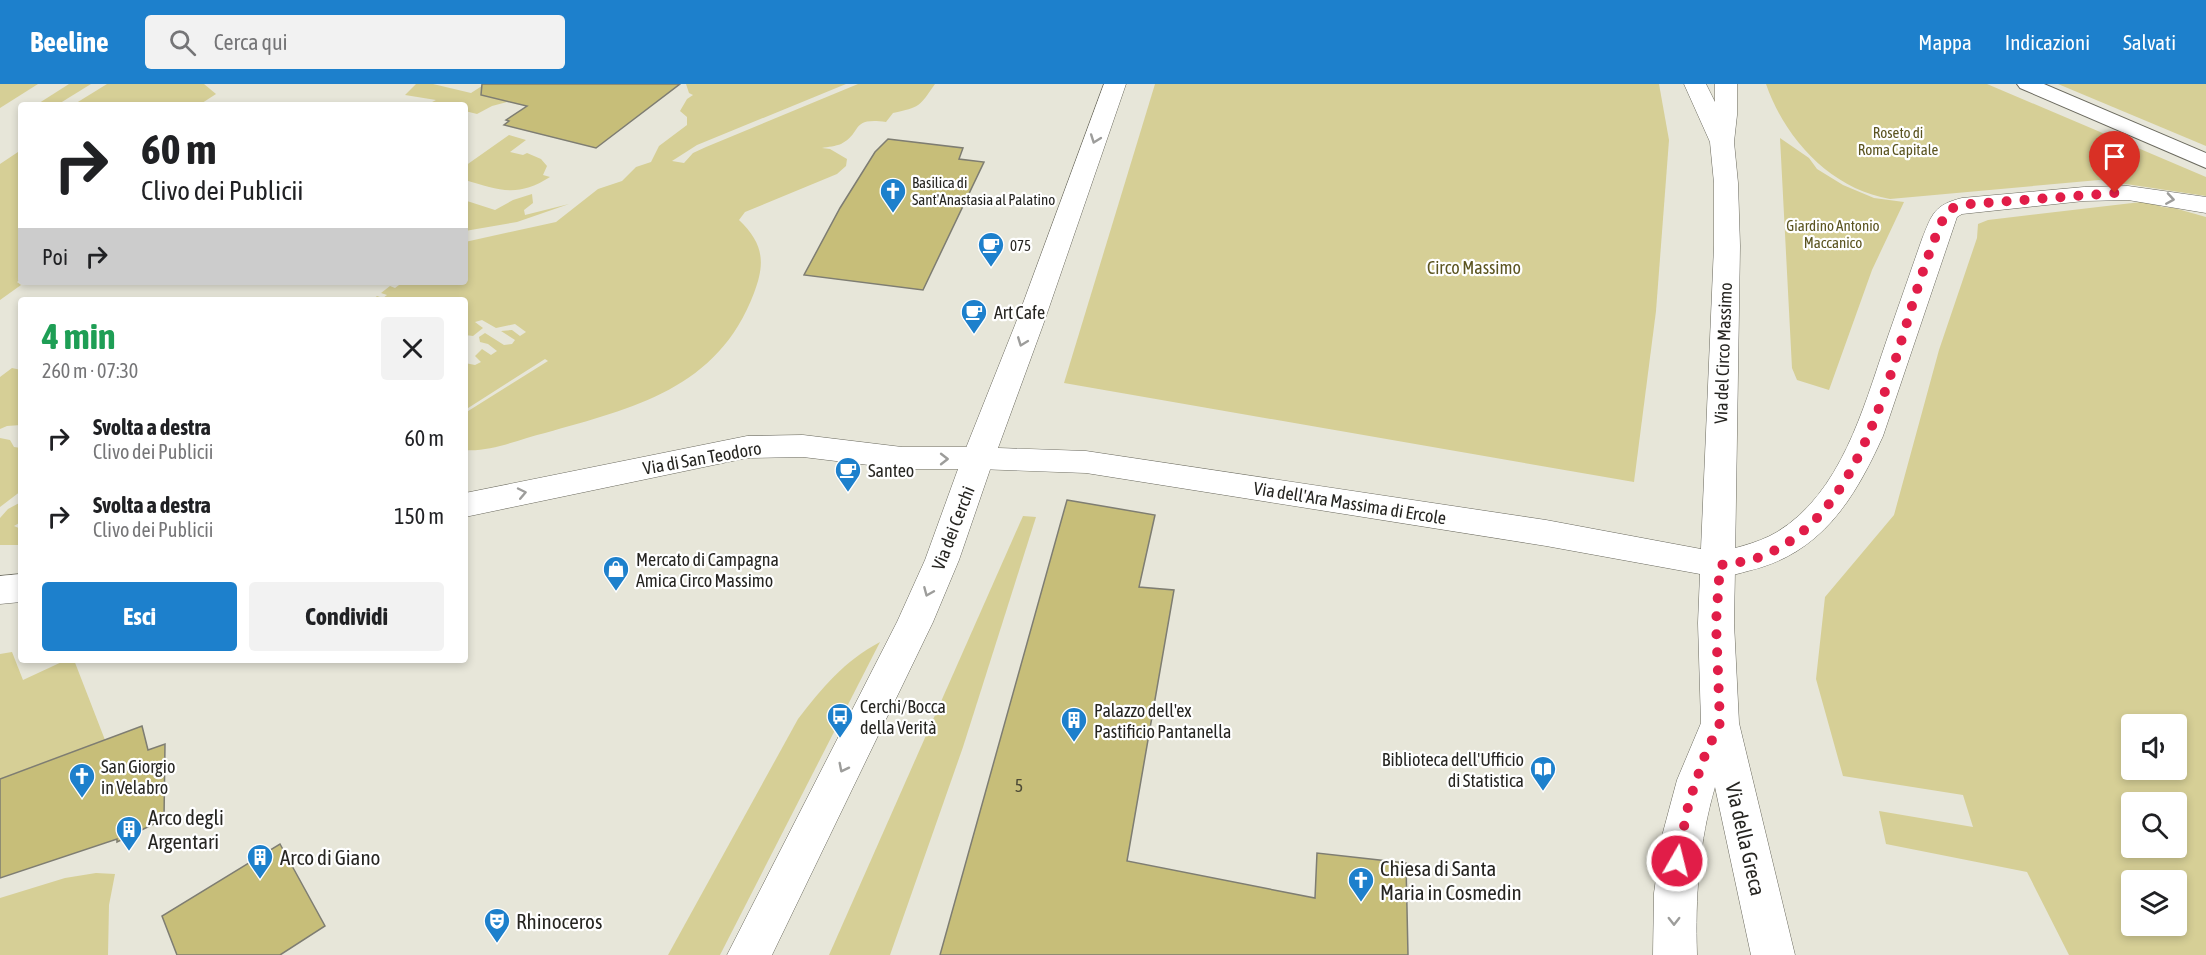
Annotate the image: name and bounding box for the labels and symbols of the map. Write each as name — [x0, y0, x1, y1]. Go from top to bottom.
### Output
park label: Roseto di Roma Capitale — [1858, 124, 1938, 158]
pin — [2089, 131, 2140, 193]
one-way arrow — [1090, 133, 1103, 144]
place label: Basilica di Sant'Anastasia al Palatino — [912, 174, 1055, 208]
church icon: Basilica di Sant'Anastasia al Palatino — [878, 176, 908, 214]
one-way arrow — [2166, 193, 2175, 205]
park label: Giardino Antonio Maccanico — [1786, 217, 1880, 251]
cafe icon: 075 — [976, 230, 1006, 268]
place label: 075 — [1010, 237, 1031, 254]
park label: Circo Massimo — [1427, 257, 1521, 278]
street label: Via del Circo Massimo — [1710, 282, 1736, 424]
cafe icon: Art Cafe — [959, 297, 989, 335]
place label: Art Cafe — [994, 302, 1045, 323]
one-way arrow — [1017, 336, 1029, 347]
street label: Via di San Teodoro — [641, 437, 763, 479]
one-way arrow — [940, 453, 949, 465]
cafe icon: Santeo — [833, 455, 863, 493]
place label: Santeo — [868, 460, 914, 481]
street label: Via dell'Ara Massima di Ercole — [1252, 477, 1448, 529]
street label: Via dei Cerchi — [927, 483, 979, 573]
one-way arrow — [517, 487, 527, 500]
place label: Mercato di Campagna Amica Circo Massimo — [636, 549, 779, 591]
shop icon: Mercato di Campagna Amica Circo Massimo — [601, 554, 631, 592]
one-way arrow — [923, 586, 935, 597]
place label: Cerchi/Bocca della Verità — [860, 696, 946, 738]
place label: Palazzo dell'ex Pastificio Pantanella — [1094, 700, 1231, 742]
bus stop icon: Cerchi/Bocca della Verità — [825, 701, 855, 739]
building icon: Palazzo dell'ex Pastificio Pantanella — [1059, 705, 1089, 743]
place label: Biblioteca dell'Ufficio di Statistica — [1382, 749, 1524, 791]
library icon: Biblioteca dell'Ufficio di Statistica — [1528, 754, 1558, 792]
place label: San Giorgio in Velabro — [101, 756, 175, 798]
church icon: San Giorgio in Velabro — [67, 761, 97, 799]
one-way arrow — [839, 761, 851, 772]
house number: 5 — [1015, 775, 1023, 796]
street label: Via della Greca — [1721, 780, 1771, 898]
place label: Arco degli Argentari — [148, 805, 224, 853]
building icon: Arco degli Argentari — [114, 814, 144, 852]
position arrow — [1645, 829, 1709, 893]
building icon: Arco di Giano — [245, 842, 275, 880]
place label: Arco di Giano — [280, 845, 380, 869]
place label: Chiesa di Santa Maria in Cosmedin — [1380, 856, 1522, 904]
church icon: Chiesa di Santa Maria in Cosmedin — [1346, 865, 1376, 903]
theatre icon: Rhinoceros — [482, 906, 512, 944]
place label: Rhinoceros — [516, 909, 602, 933]
one-way arrow — [1668, 916, 1680, 925]

